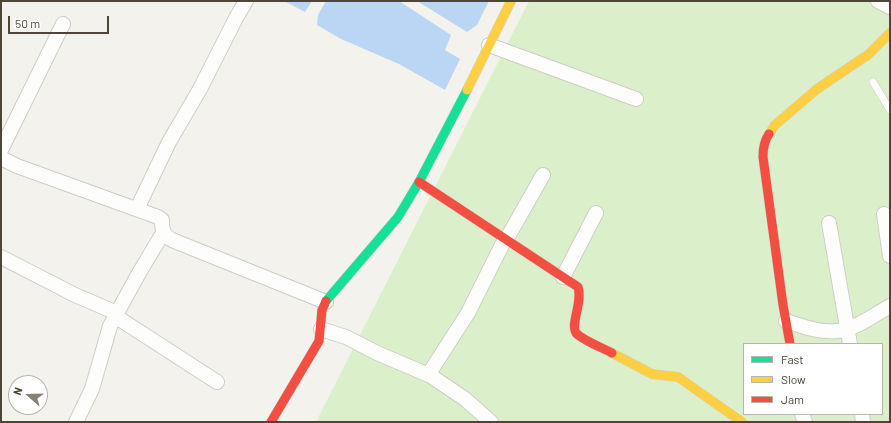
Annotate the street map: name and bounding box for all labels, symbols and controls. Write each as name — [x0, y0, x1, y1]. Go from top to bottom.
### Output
scale bar — [10, 8, 111, 34]
text: 50 m — [15, 16, 40, 30]
legend — [743, 343, 883, 415]
text: Fast — [781, 352, 804, 366]
text: Slow — [781, 372, 806, 386]
north arrow — [8, 375, 48, 415]
text: N — [10, 385, 25, 397]
text: Jam — [781, 392, 804, 406]

